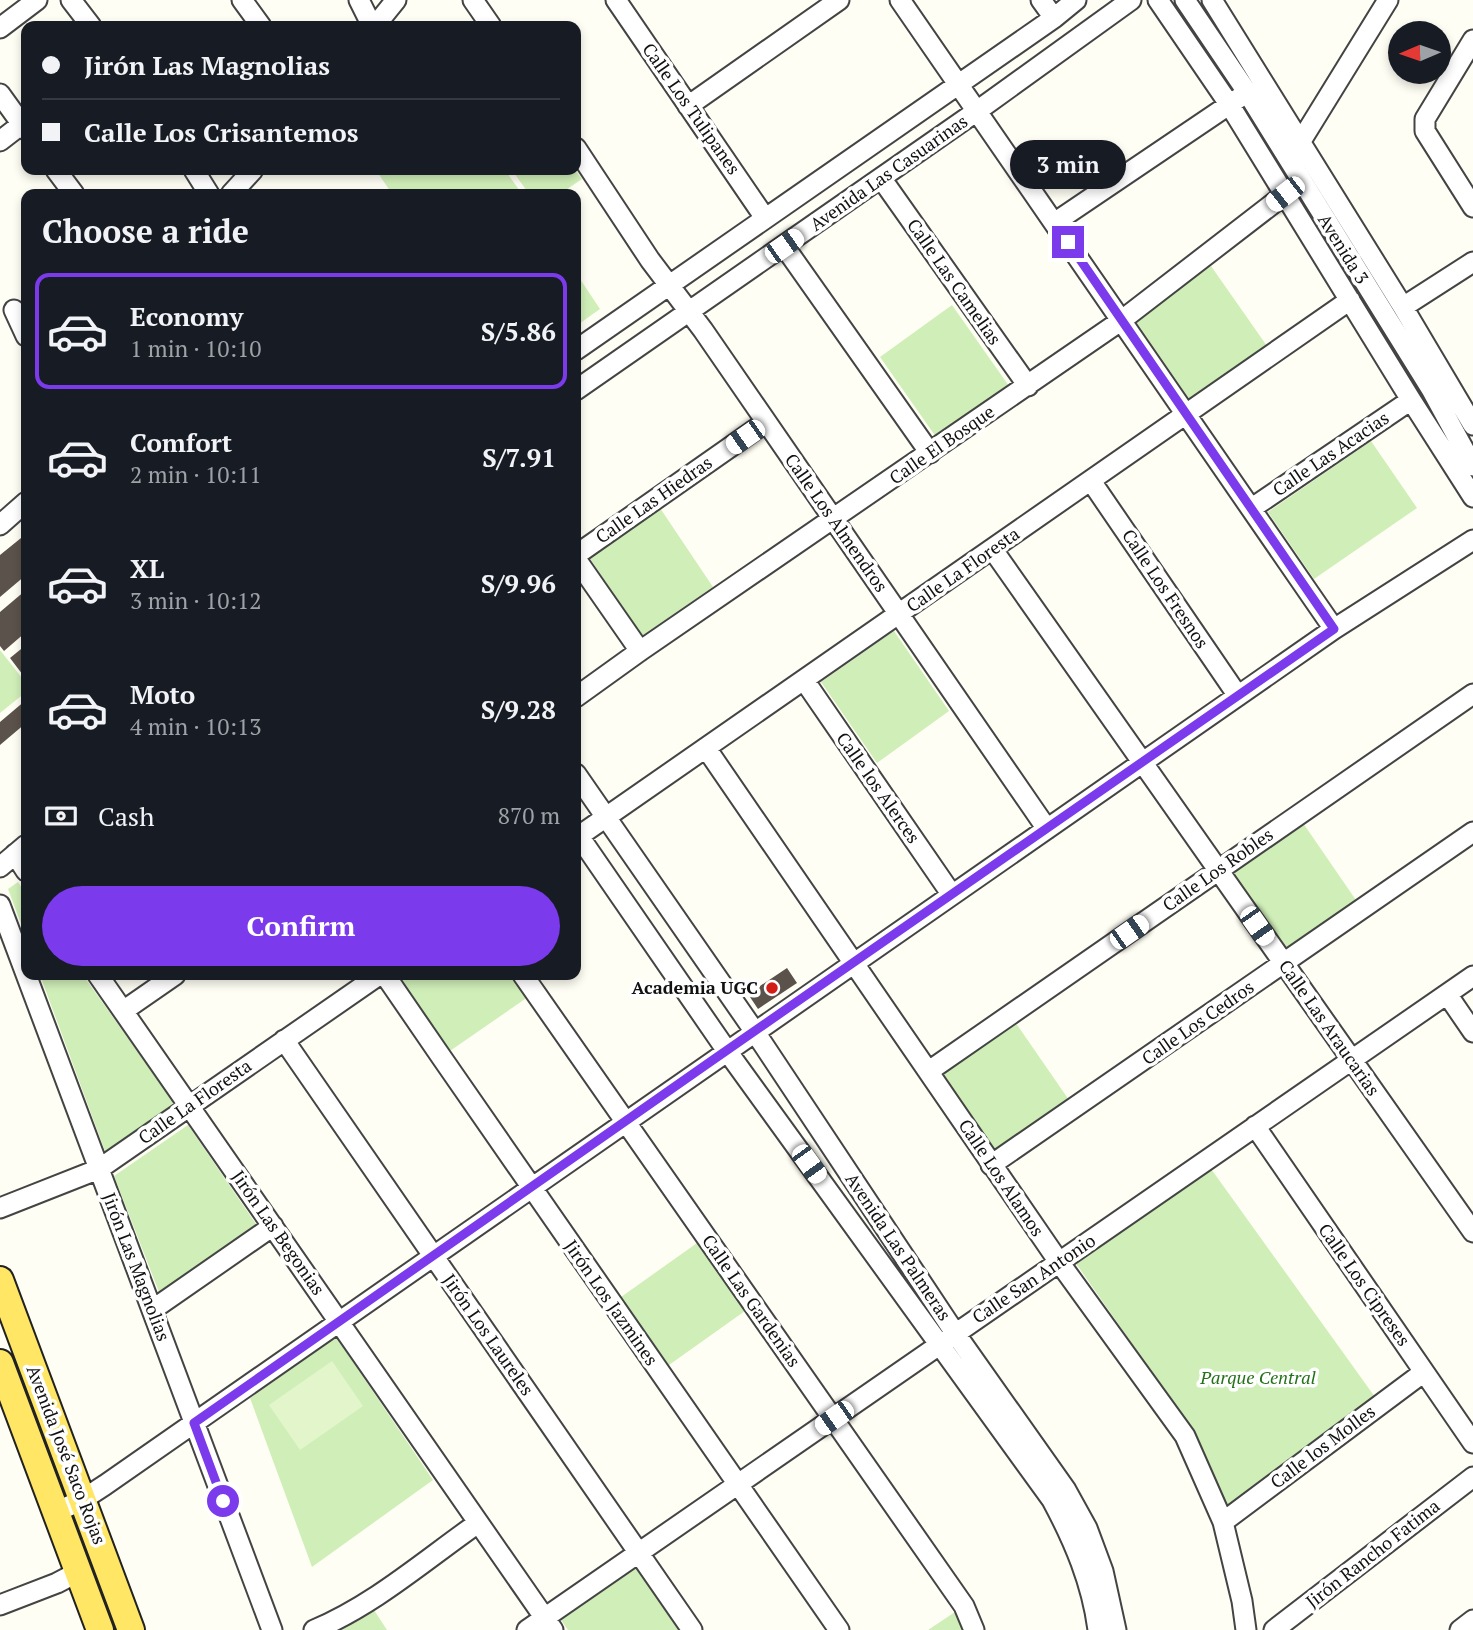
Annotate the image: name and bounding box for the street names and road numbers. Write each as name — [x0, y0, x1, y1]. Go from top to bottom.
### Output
street label: Calle Los Tulipanes — [637, 38, 746, 179]
street label: Avenida Las Casuarinas — [805, 109, 972, 236]
street label: Avenida 3 — [1313, 209, 1375, 288]
street label: Calle Las Camelias — [902, 213, 1007, 349]
street label: Calle El Bosque — [884, 399, 999, 489]
street label: Calle Las Acacias — [1268, 405, 1393, 501]
street label: Calle Los Almendros — [780, 448, 894, 597]
street label: Calle Las Hiedras — [590, 450, 717, 548]
street label: Calle La Floresta — [901, 521, 1024, 617]
street label: Calle Los Fresnos — [1117, 524, 1215, 653]
street label: Calle los Alerces — [831, 727, 926, 848]
street label: Calle Los Robles — [1157, 822, 1278, 916]
street label: Calle Las Araucarias — [1274, 955, 1386, 1100]
street label: Calle Los Cedros — [1137, 975, 1258, 1070]
street label: Calle La Floresta — [133, 1053, 256, 1149]
street label: Calle Los Alamos — [954, 1114, 1050, 1241]
street label: Jirón Las Begonias — [227, 1165, 331, 1300]
street label: Avenida Las Palmeras — [840, 1168, 957, 1325]
street label: Jirón Las Magnolias — [98, 1189, 176, 1344]
street label: Calle Los Cipreses — [1313, 1218, 1416, 1351]
street label: Calle San Antonio — [967, 1228, 1100, 1328]
street label: Calle Las Gardenias — [697, 1229, 807, 1371]
street label: Jirón Los Jazmines — [560, 1235, 664, 1370]
street label: Jirón Los Laureles — [438, 1269, 540, 1400]
street label: Avenida José Saco Rojas — [22, 1362, 112, 1548]
street label: Calle los Molles — [1265, 1399, 1380, 1494]
street label: Jirón Rancho Fatima — [1301, 1493, 1444, 1613]

